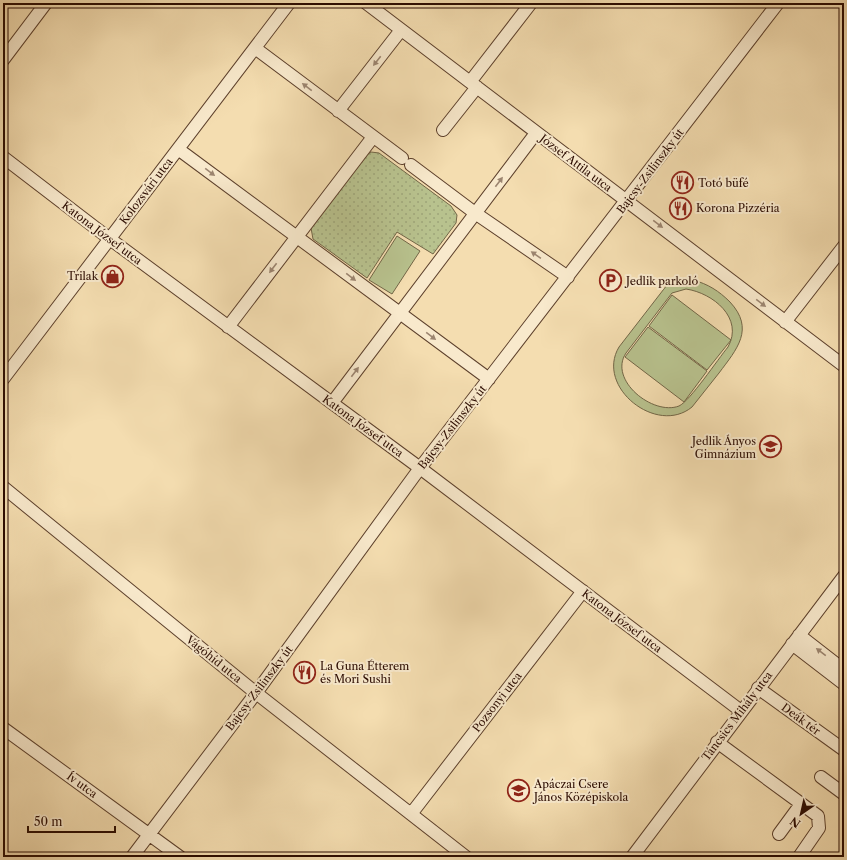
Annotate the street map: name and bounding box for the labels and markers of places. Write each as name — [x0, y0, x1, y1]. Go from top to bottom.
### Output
restaurant icon: Totó büfé — [669, 170, 695, 196]
place label: Totó büfé — [698, 176, 749, 190]
restaurant icon: Korona Pizzéria — [667, 195, 693, 221]
place label: Korona Pizzéria — [696, 201, 780, 215]
shop icon: Trilak — [100, 263, 126, 289]
parking icon: Jedlik parkoló — [598, 268, 624, 294]
place label: Trilak — [67, 269, 99, 283]
place label: Jedlik parkoló — [624, 274, 698, 288]
place label: Jedlik Ányos Gimnázium — [690, 434, 757, 461]
school or university icon: Jedlik Ányos Gimnázium — [758, 434, 784, 460]
restaurant icon: La Guna Étterem és Mori Sushi — [292, 659, 318, 685]
place label: La Guna Étterem és Mori Sushi — [320, 659, 410, 686]
school or university icon: Apáczai Csere János Középiskola — [506, 777, 532, 803]
place label: Apáczai Csere János Középiskola — [532, 777, 629, 804]

